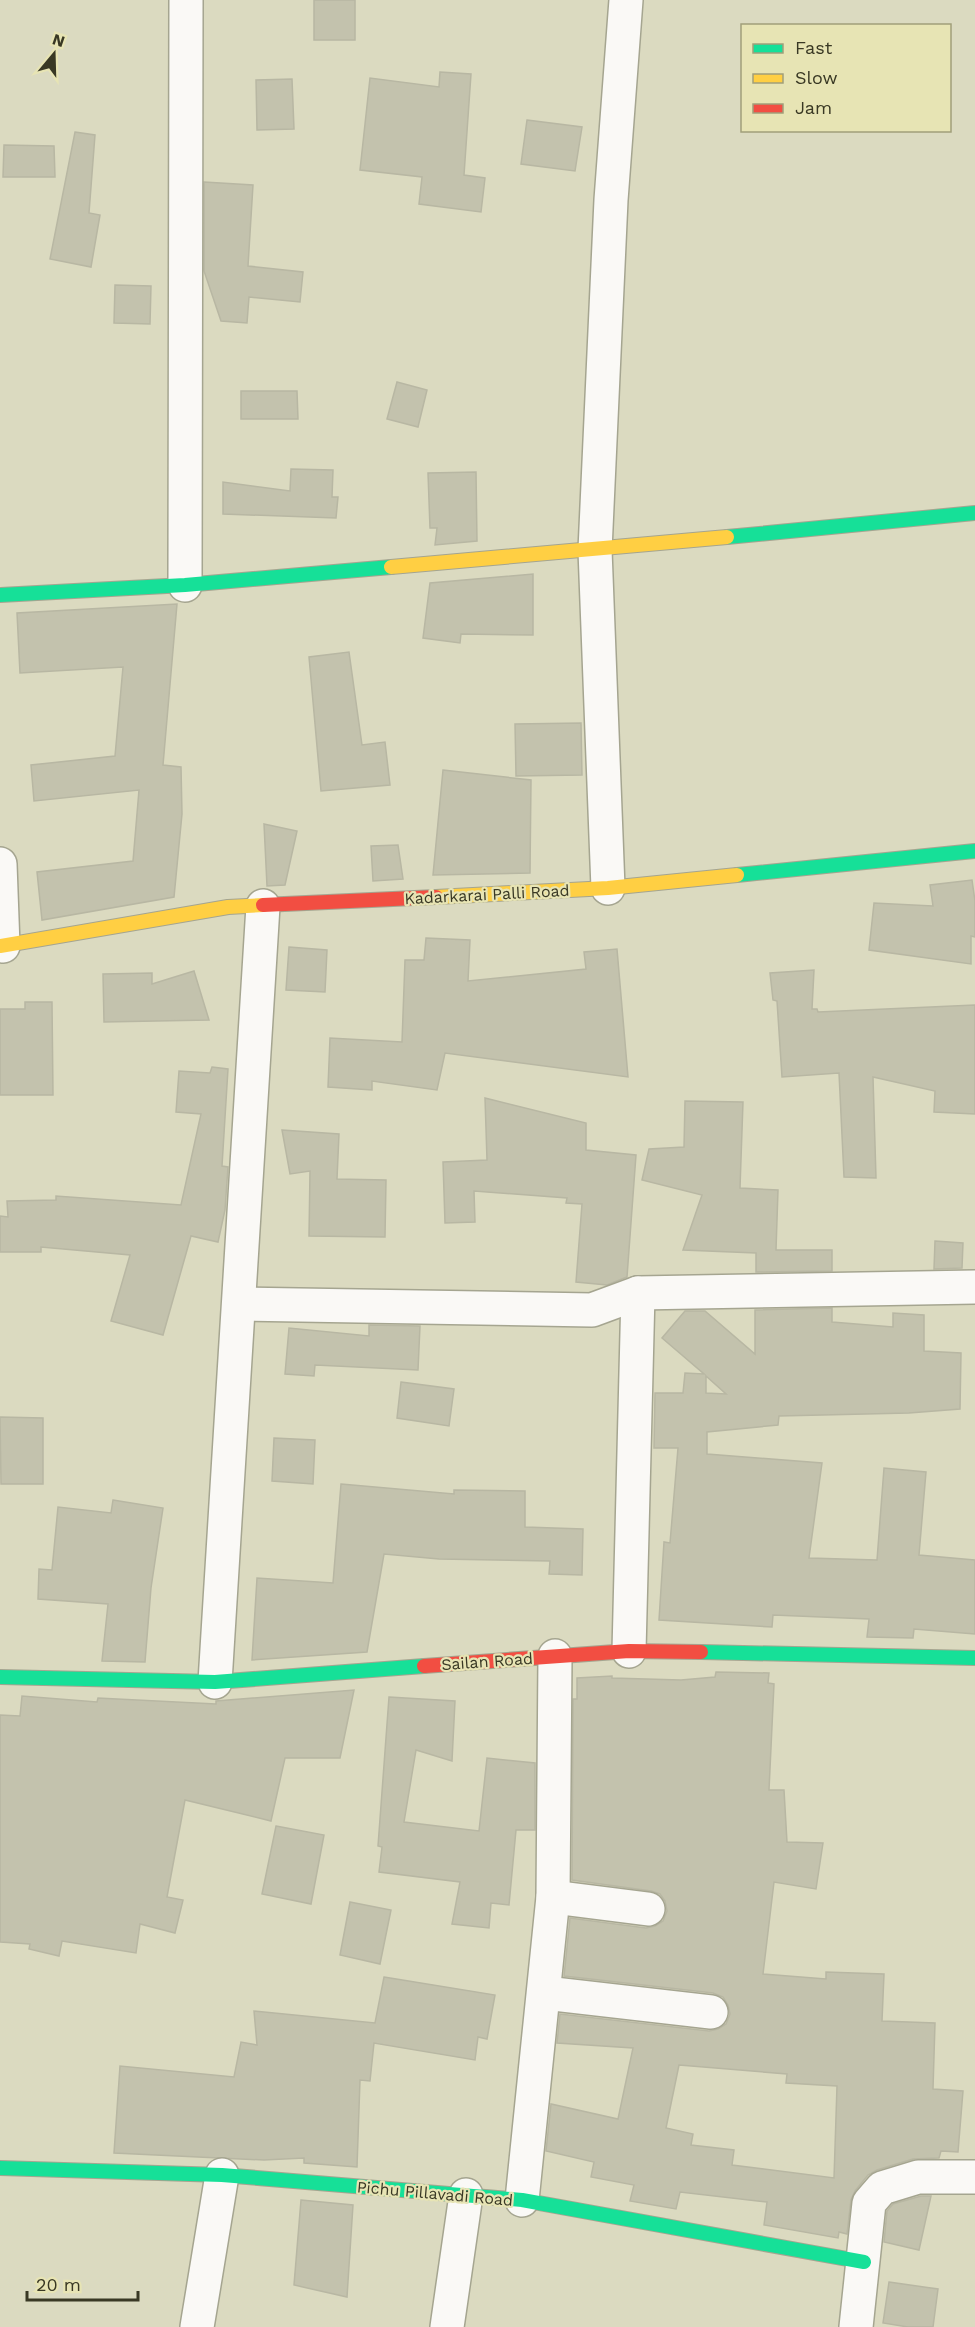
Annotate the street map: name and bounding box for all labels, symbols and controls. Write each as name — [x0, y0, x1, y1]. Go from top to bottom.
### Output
north arrow — [24, 24, 84, 84]
legend — [741, 24, 951, 132]
text: N — [50, 29, 67, 51]
text: Fast — [795, 37, 833, 58]
text: Slow — [795, 67, 838, 88]
text: Jam — [795, 97, 832, 118]
street label: Kadarkarai Palli Road — [404, 881, 570, 908]
street label: Sailan Road — [441, 1649, 533, 1674]
street label: Pichu Pillavadi Road — [356, 2177, 514, 2210]
scale bar — [27, 2264, 138, 2302]
text: 20 m — [36, 2274, 81, 2295]

